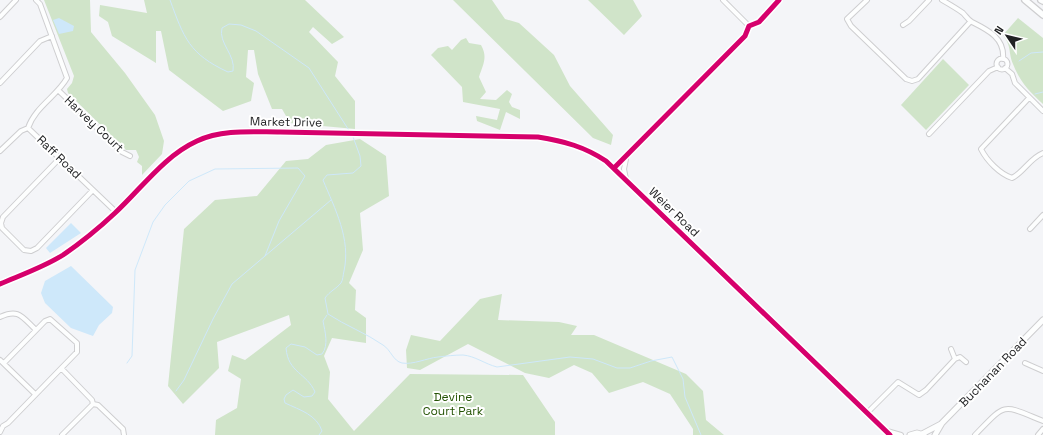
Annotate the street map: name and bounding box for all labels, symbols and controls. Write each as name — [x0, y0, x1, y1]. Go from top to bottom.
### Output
north arrow — [987, 16, 1027, 56]
text: N — [991, 23, 1007, 37]
street label: Harvey Court — [61, 92, 127, 156]
street label: Market Drive — [250, 113, 322, 131]
street label: Raff Road — [33, 132, 85, 182]
street label: Weier Road — [645, 184, 703, 240]
street label: Buchanan Road — [956, 334, 1030, 410]
park label: Devine Court Park — [423, 389, 484, 419]

